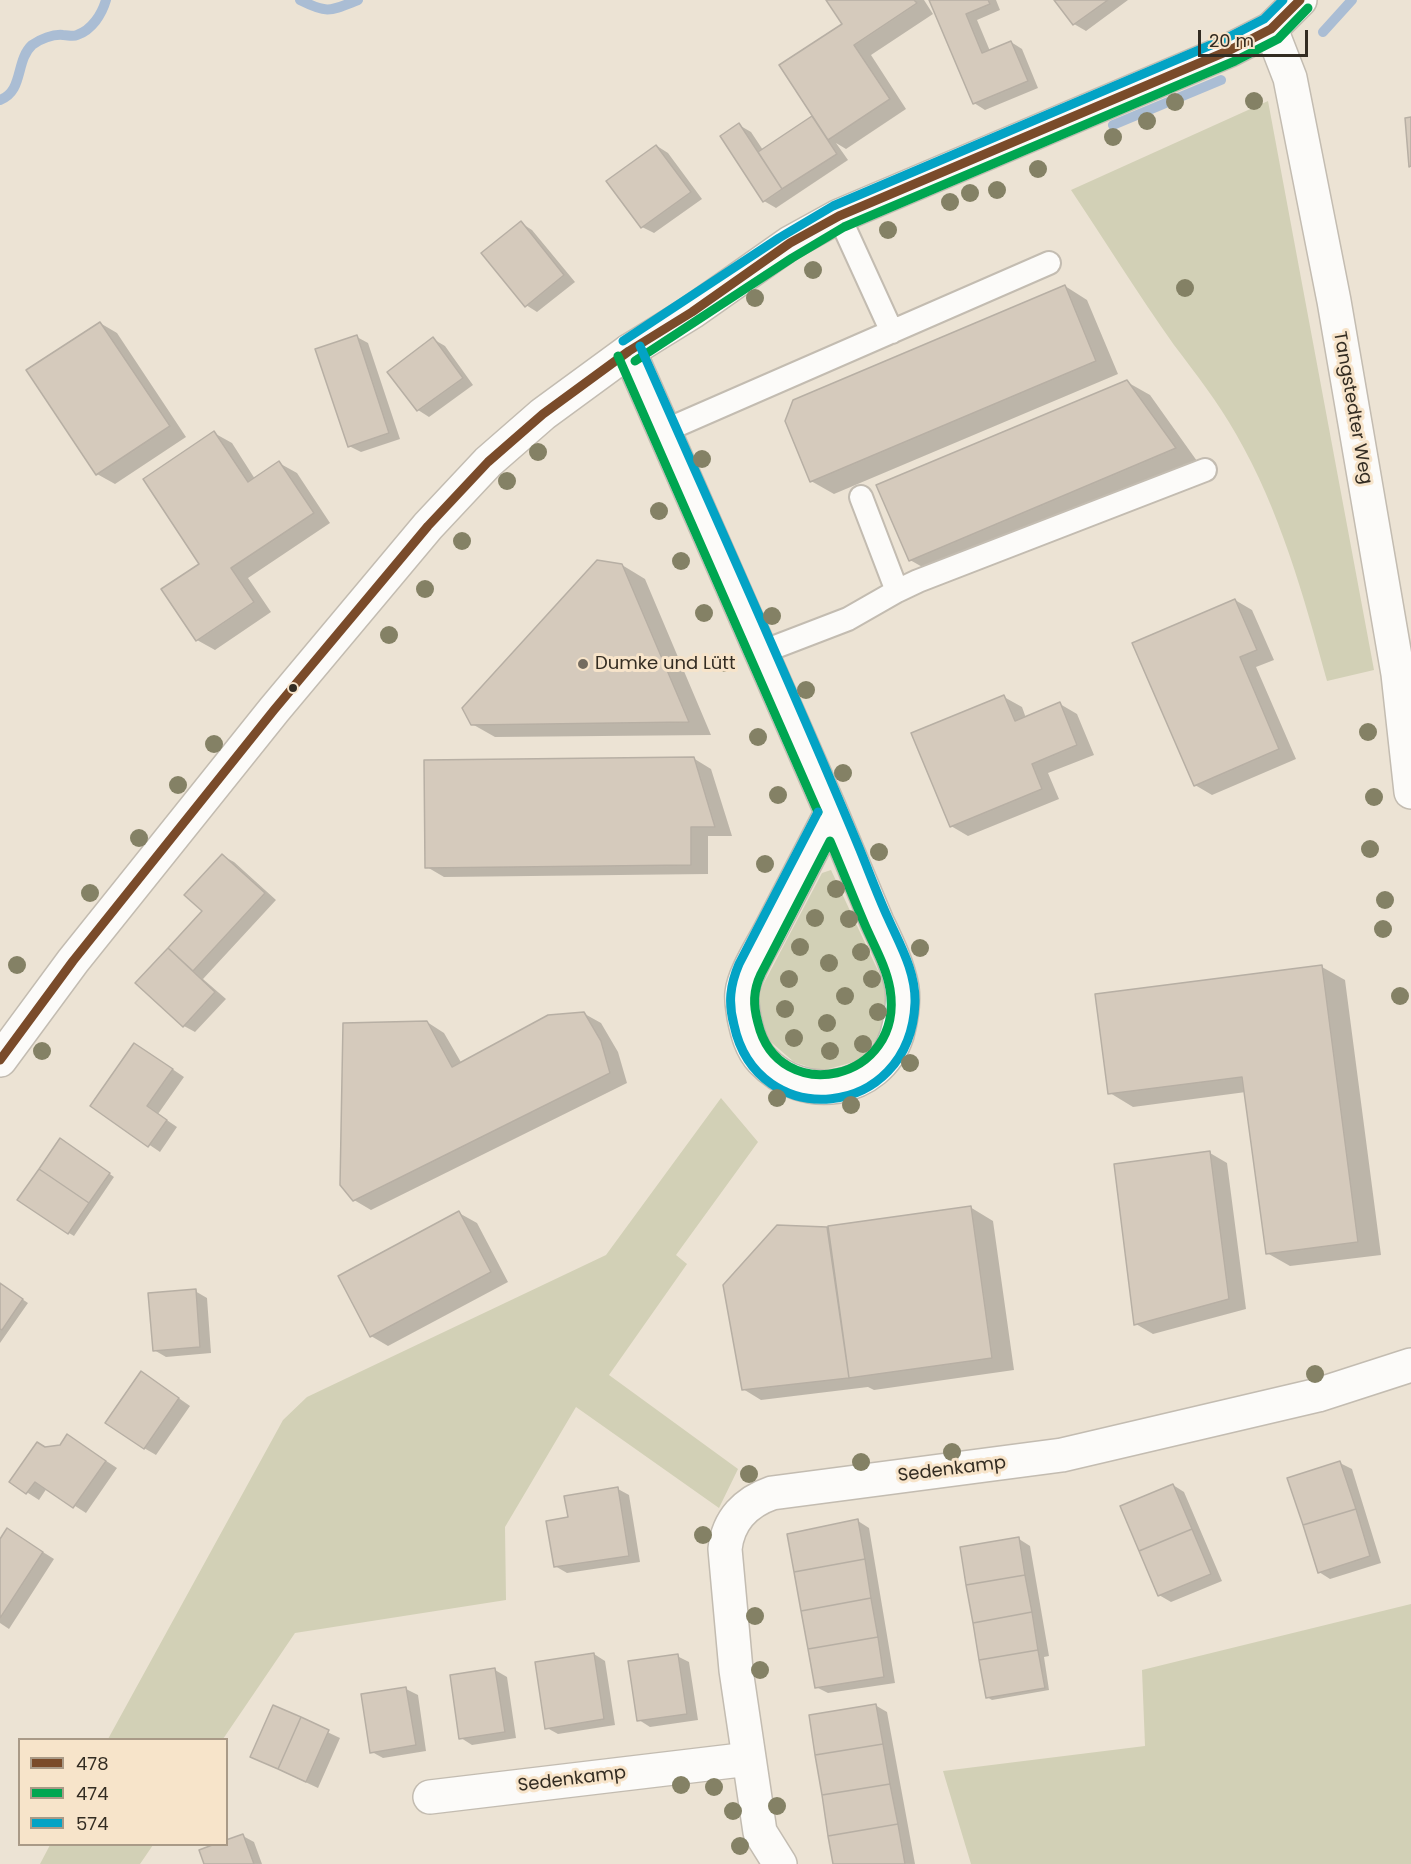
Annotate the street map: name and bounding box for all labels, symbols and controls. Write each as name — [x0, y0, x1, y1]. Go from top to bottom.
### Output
scale bar — [1201, 18, 1310, 56]
text: 20 m — [1209, 28, 1254, 53]
street label: Tangstedter Weg — [1328, 330, 1376, 486]
place label: Dumke und Lütt — [595, 653, 735, 675]
marker: Dumke und Lütt — [576, 657, 590, 671]
unlabelled marker — [287, 682, 299, 694]
street label: Sedenkamp — [897, 1453, 1007, 1487]
legend — [18, 1738, 228, 1846]
text: 478 — [76, 1751, 109, 1776]
street label: Sedenkamp — [517, 1763, 627, 1797]
text: 474 — [76, 1781, 108, 1806]
text: 574 — [76, 1811, 108, 1836]

